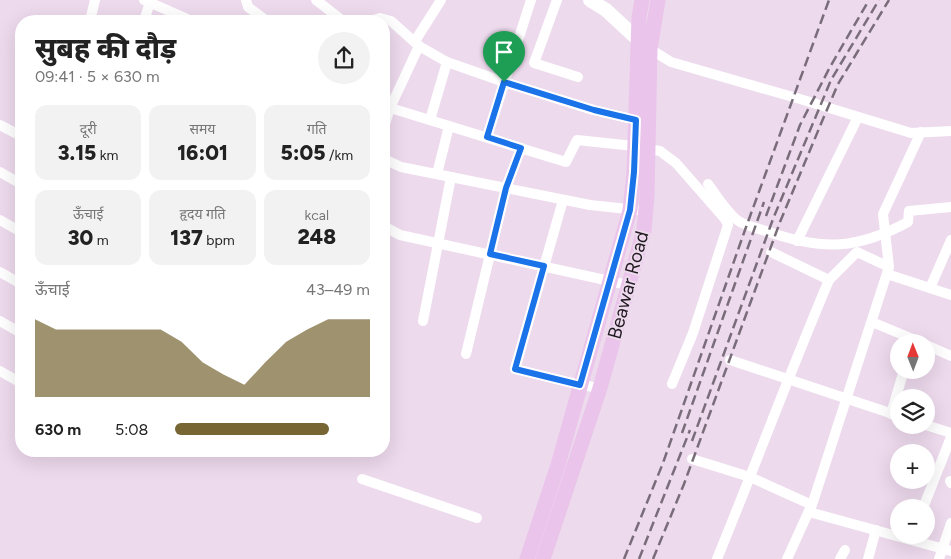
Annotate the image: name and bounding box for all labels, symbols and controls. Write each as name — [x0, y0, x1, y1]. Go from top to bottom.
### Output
text: सुबह की दौड़ — [35, 31, 176, 65]
pin — [483, 31, 525, 82]
button: share — [318, 32, 370, 84]
icon: arrive — [490, 38, 518, 66]
text: 09:41 · 5 × 630 m — [35, 67, 160, 86]
text: दूरी — [80, 121, 97, 138]
text: समय — [190, 121, 215, 138]
text: गति — [307, 121, 327, 138]
text: 3.15 — [58, 140, 96, 165]
text: 16:01 — [177, 140, 228, 165]
text: 5:05 — [281, 140, 326, 165]
text: km — [96, 147, 119, 164]
text: /km — [326, 147, 353, 164]
text: ऊँचाई — [73, 206, 103, 223]
text: हृदय गति — [179, 206, 226, 223]
text: kcal — [305, 207, 329, 224]
text: 248 — [298, 224, 336, 249]
text: 30 — [68, 225, 93, 250]
text: 137 — [170, 225, 203, 250]
street label: Beawar Road — [603, 229, 653, 341]
text: m — [93, 232, 109, 249]
text: bpm — [203, 232, 235, 249]
text: ऊँचाई — [35, 280, 70, 299]
text: 43–49 m — [306, 280, 370, 299]
north arrow — [890, 334, 935, 379]
map controls — [890, 334, 935, 544]
button: layers — [890, 389, 935, 434]
text: 630 m — [35, 420, 81, 439]
text: 5:08 — [115, 420, 148, 439]
button: + — [890, 444, 935, 489]
button: − — [890, 499, 935, 544]

